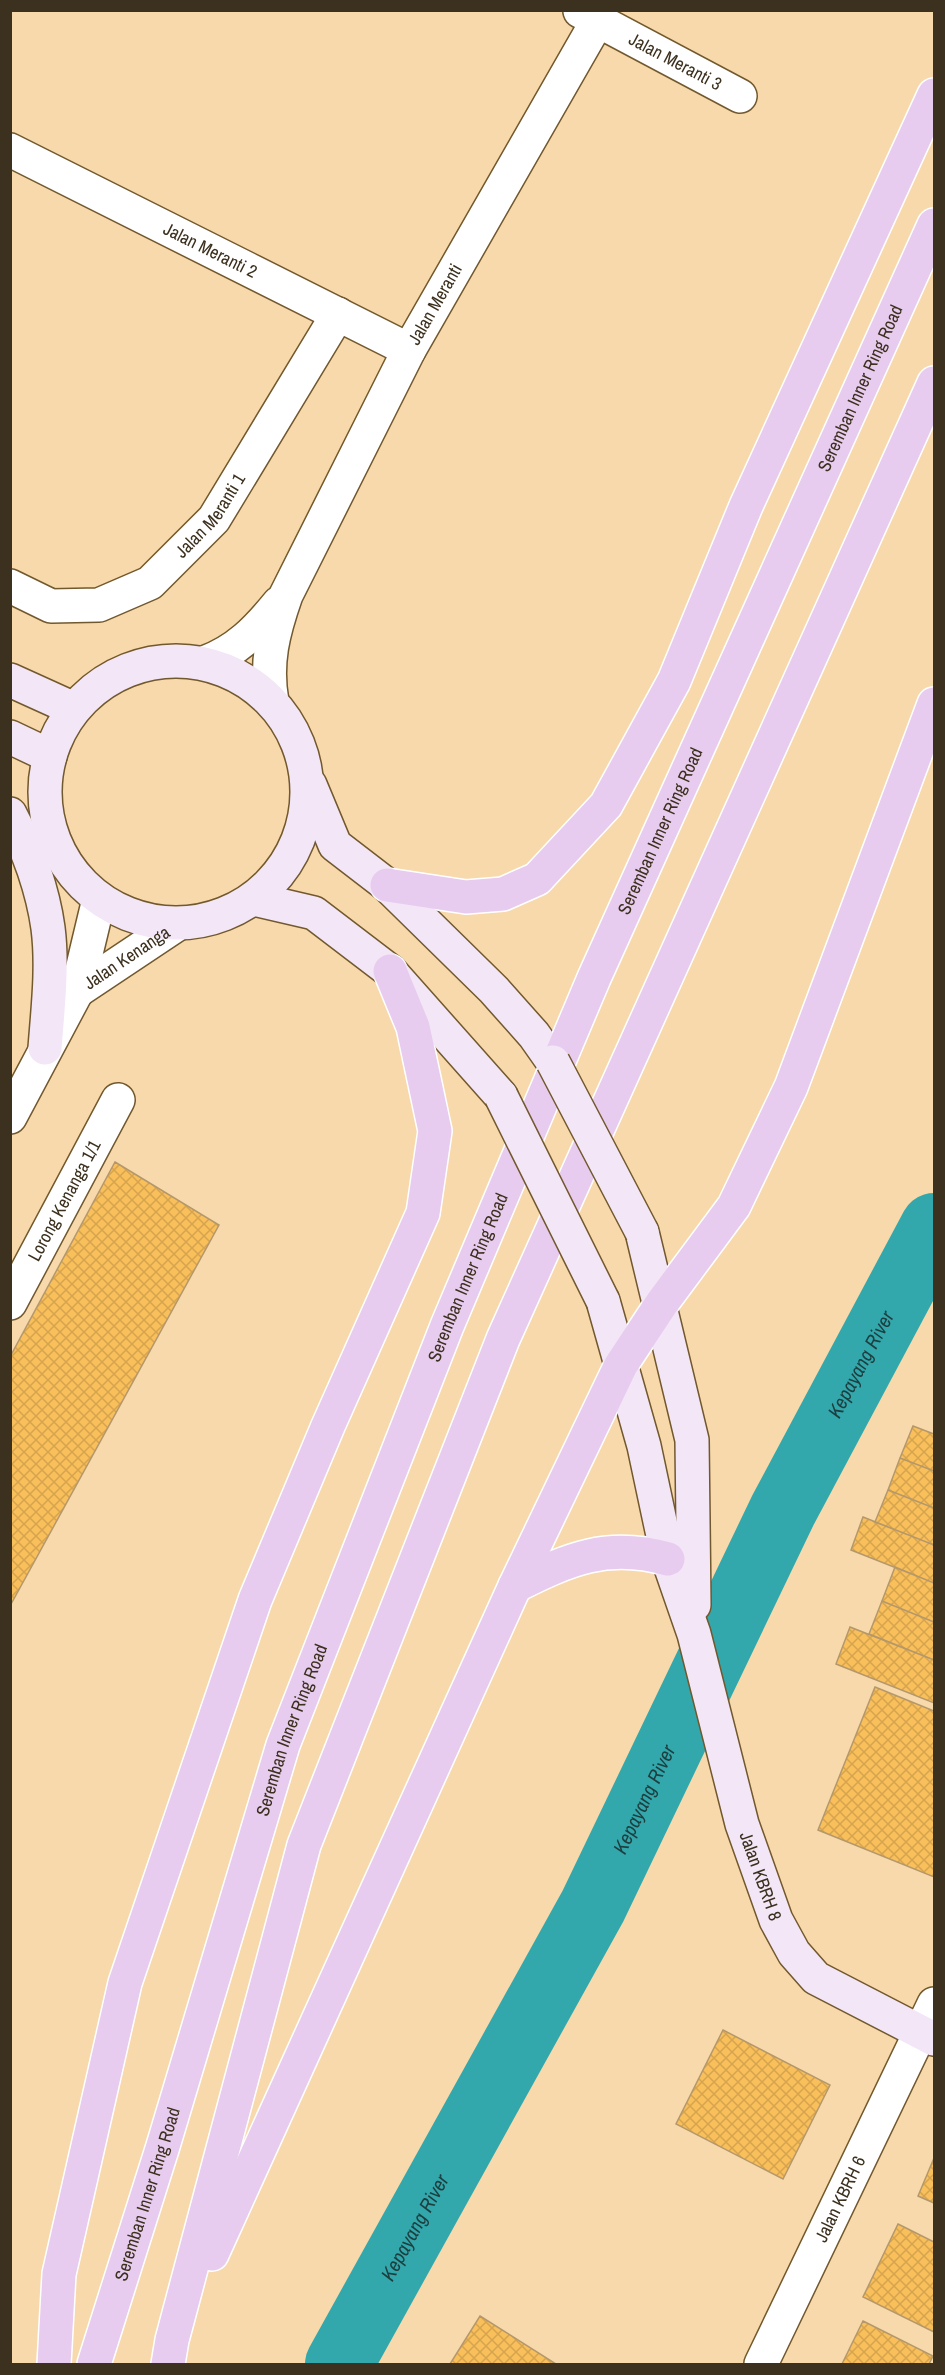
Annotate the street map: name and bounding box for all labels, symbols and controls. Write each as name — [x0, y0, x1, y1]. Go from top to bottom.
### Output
street label: Jalan Meranti 3 — [625, 26, 726, 96]
street label: Jalan Meranti 2 — [159, 216, 262, 284]
street label: Jalan Meranti — [402, 259, 468, 349]
street label: Seremban Inner Ring Road — [811, 301, 908, 476]
street label: Jalan Meranti 1 — [169, 468, 251, 563]
street label: Seremban Inner Ring Road — [611, 744, 708, 919]
street label: Jalan Kenanga — [79, 920, 175, 995]
street label: Lorong Kenanga 1/1 — [22, 1135, 107, 1265]
street label: Seremban Inner Ring Road — [421, 1189, 514, 1365]
water label: Kepayang River — [821, 1305, 900, 1422]
street label: Seremban Inner Ring Road — [249, 1641, 333, 1819]
water label: Kepayang River — [606, 1740, 682, 1858]
street label: Jalan KBRH 8 — [734, 1828, 788, 1924]
street label: Seremban Inner Ring Road — [108, 2104, 186, 2284]
street label: Jalan KBRH 6 — [808, 2152, 871, 2246]
water label: Kepayang River — [374, 2169, 455, 2285]

